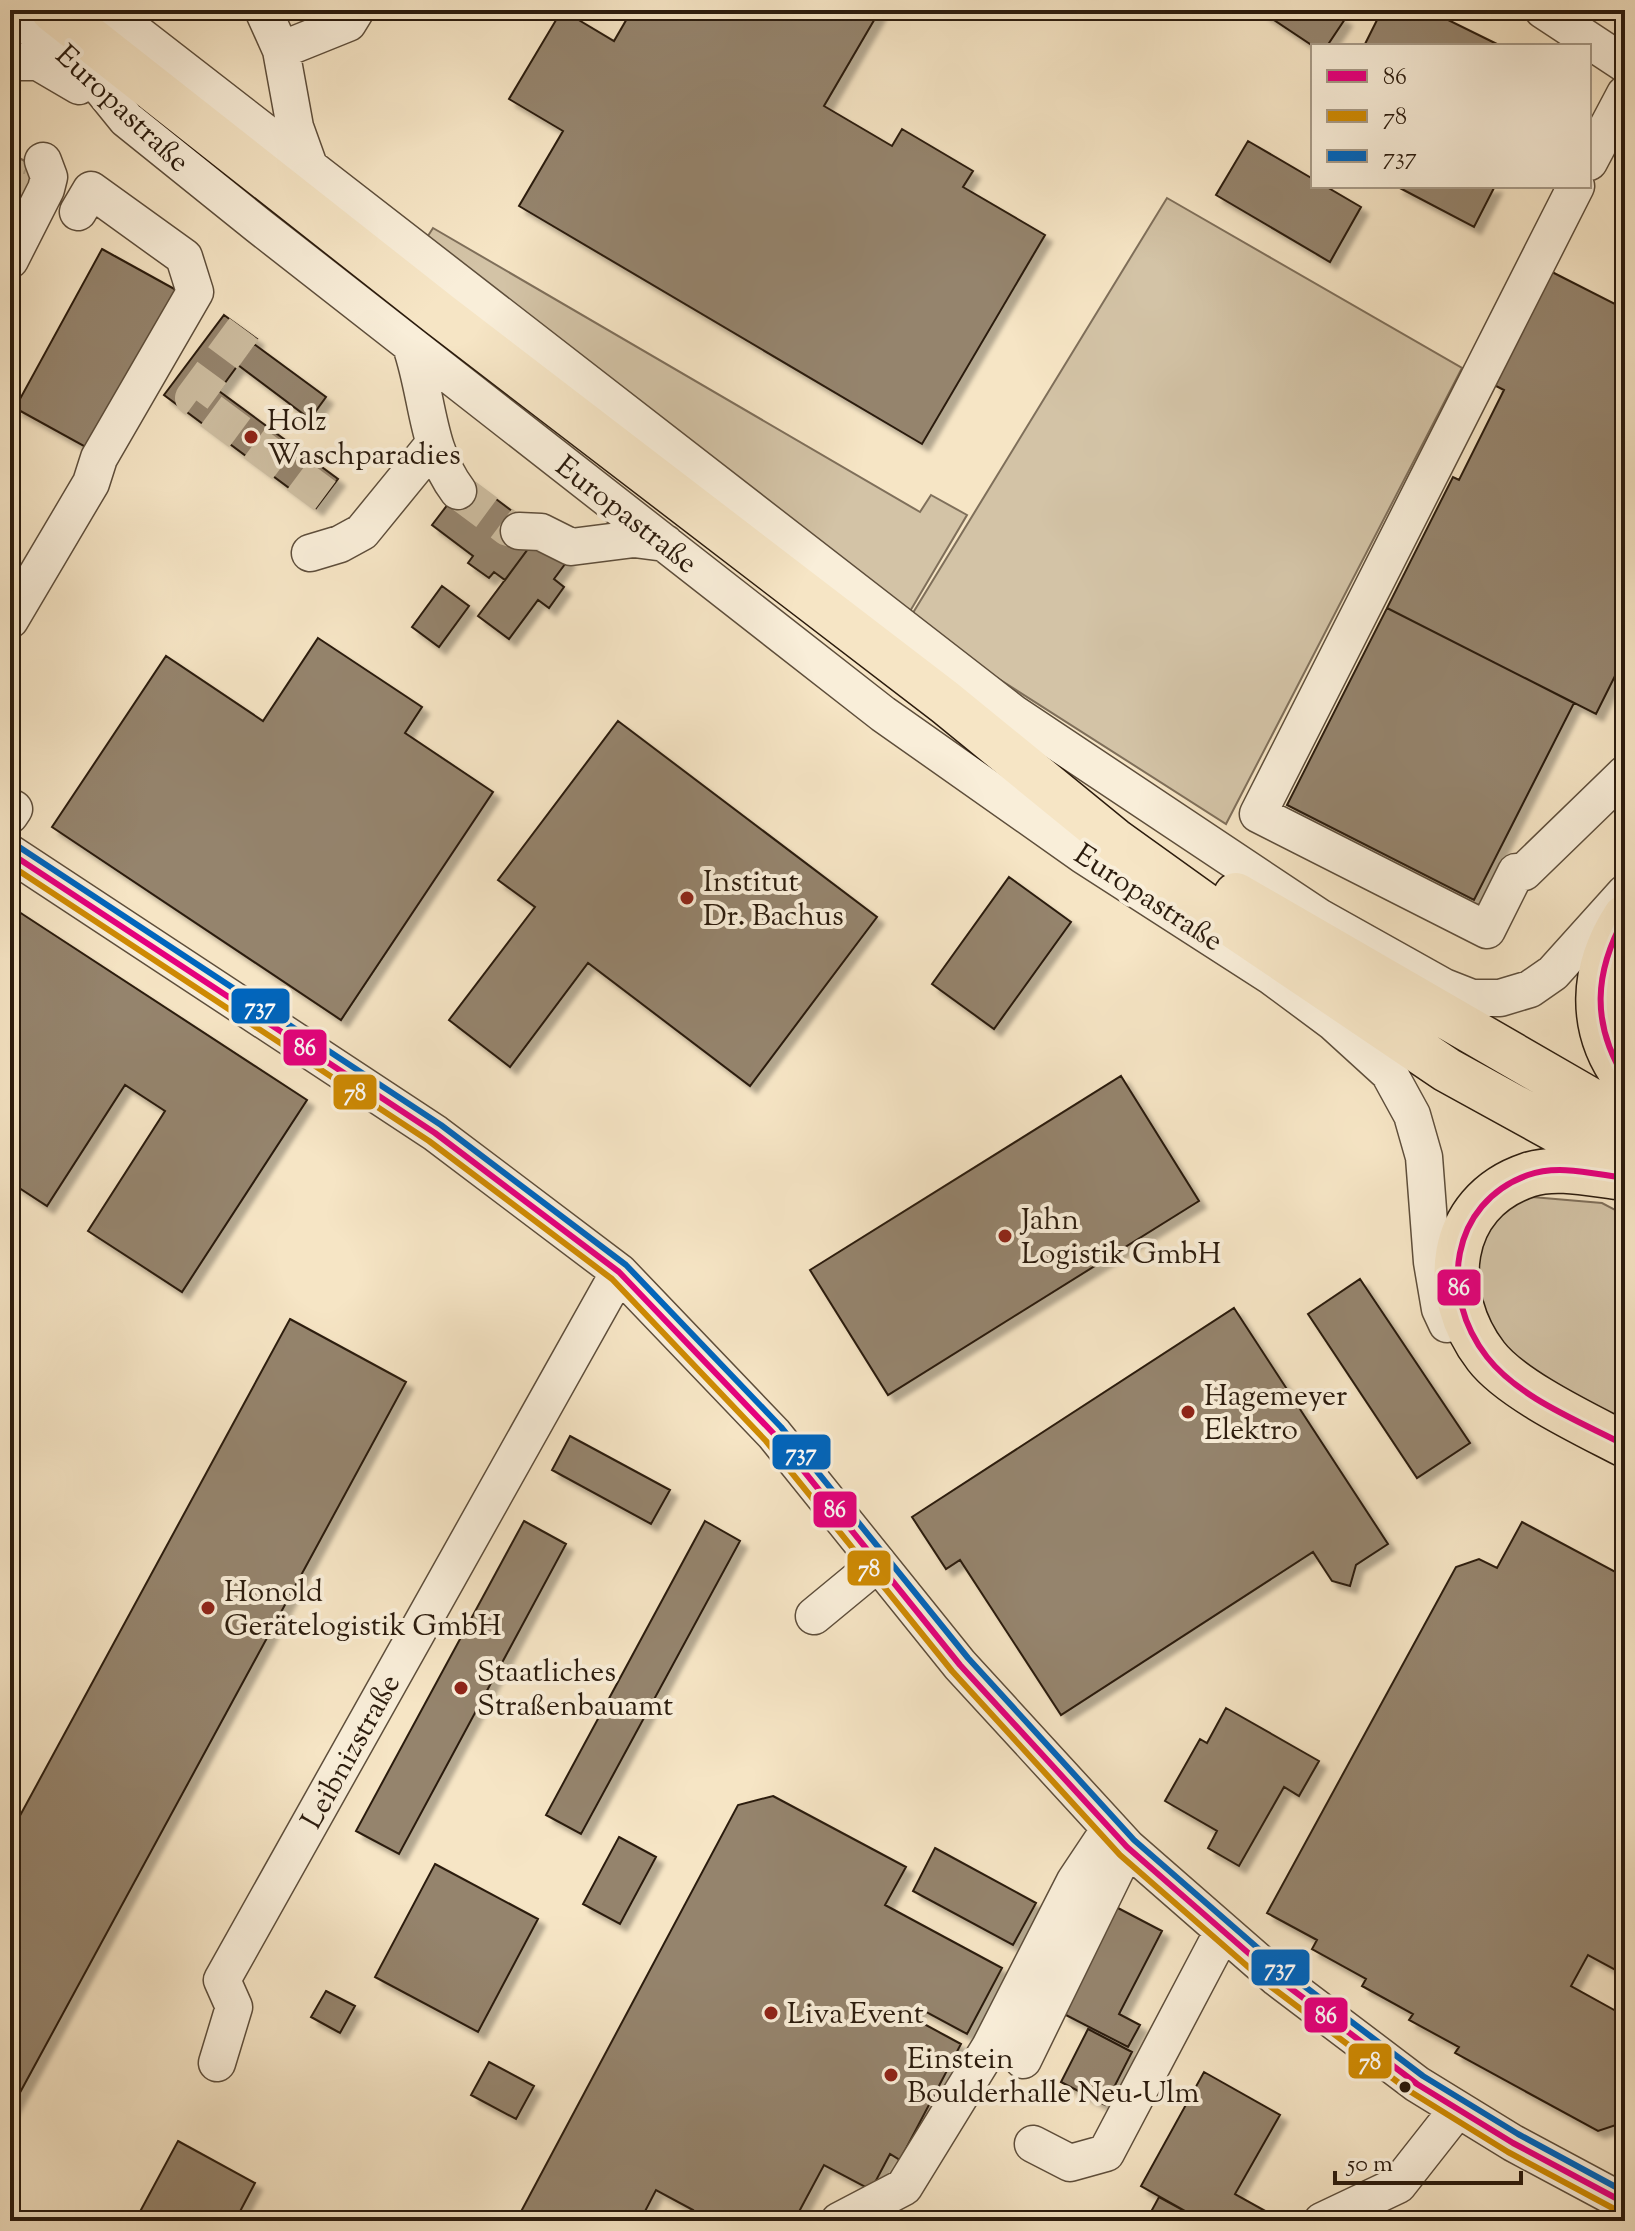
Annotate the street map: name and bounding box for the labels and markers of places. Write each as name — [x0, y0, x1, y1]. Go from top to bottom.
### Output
place label: Holz Waschparadies — [267, 401, 461, 478]
marker: Holz Waschparadies — [242, 428, 260, 446]
place label: Institut Dr. Bachus — [703, 862, 844, 939]
marker: Institut Dr. Bachus — [678, 889, 696, 907]
place label: Jahn Logistik GmbH — [1019, 1200, 1221, 1277]
marker: Jahn Logistik GmbH — [996, 1227, 1014, 1245]
place label: Hagemeyer Elektro — [1204, 1376, 1347, 1453]
marker: Hagemeyer Elektro — [1179, 1403, 1197, 1421]
place label: Honold Gerätelogistik GmbH — [224, 1572, 502, 1649]
marker: Honold Gerätelogistik GmbH — [199, 1599, 217, 1617]
place label: Staatliches Straßenbauamt — [477, 1652, 673, 1729]
marker: Staatliches Straßenbauamt — [452, 1679, 470, 1697]
place label: Liva Event — [787, 1994, 924, 2037]
marker: Liva Event — [762, 2004, 780, 2022]
place label: Einstein Boulderhalle Neu-Ulm — [907, 2039, 1200, 2116]
marker: Einstein Boulderhalle Neu-Ulm — [882, 2066, 900, 2084]
unlabelled marker — [1397, 2079, 1413, 2095]

